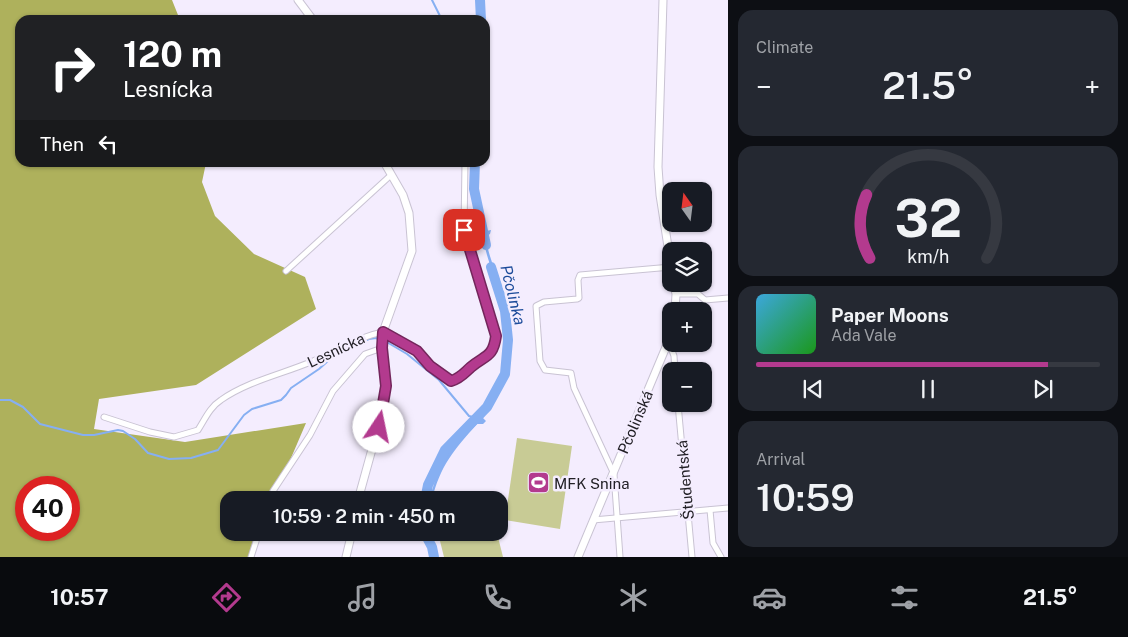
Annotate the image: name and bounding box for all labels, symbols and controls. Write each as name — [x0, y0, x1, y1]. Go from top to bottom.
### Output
text: 120 m — [123, 34, 222, 75]
icon: right — [40, 35, 105, 100]
text: Climate — [756, 38, 813, 57]
text: 21.5° — [882, 63, 974, 108]
text: − — [756, 70, 772, 103]
text: + — [1084, 70, 1100, 103]
text: Lesnícka — [123, 76, 213, 102]
icon: left — [94, 130, 122, 158]
text: Then — [40, 133, 84, 155]
north arrow — [662, 182, 712, 232]
map controls — [662, 182, 712, 412]
text: 32 — [894, 188, 962, 249]
pin — [443, 209, 485, 251]
icon: arrive — [450, 216, 478, 244]
button: layers — [662, 242, 712, 292]
text: km/h — [907, 246, 949, 267]
water label: Pčolinka — [496, 263, 530, 327]
button: + — [662, 302, 712, 352]
text: Paper Moons — [831, 304, 949, 326]
text: Ada Vale — [831, 326, 896, 345]
street label: Lesnícka — [305, 329, 367, 371]
button: − — [662, 362, 712, 412]
icon: previous — [799, 375, 827, 403]
icon: pause — [914, 375, 942, 403]
icon: next — [1029, 375, 1057, 403]
street label: Pčolinská — [614, 388, 656, 456]
position arrow — [352, 400, 404, 452]
street label: Študentská — [673, 439, 697, 521]
text: Arrival — [756, 450, 805, 469]
sports icon: MFK Snina — [526, 471, 550, 495]
place label: MFK Snina — [554, 475, 630, 492]
text: 10:59 — [756, 475, 855, 520]
speed limit sign: 40 — [15, 476, 80, 541]
text: 10:59 · 2 min · 450 m — [272, 505, 456, 527]
icon: directions — [209, 580, 244, 615]
icon: music — [345, 580, 380, 615]
icon: phone — [480, 580, 515, 615]
icon: climate — [616, 580, 651, 615]
icon: car — [752, 580, 787, 615]
icon: filters — [887, 580, 922, 615]
text: 10:57 — [50, 584, 108, 610]
text: 21.5° — [1023, 584, 1078, 610]

